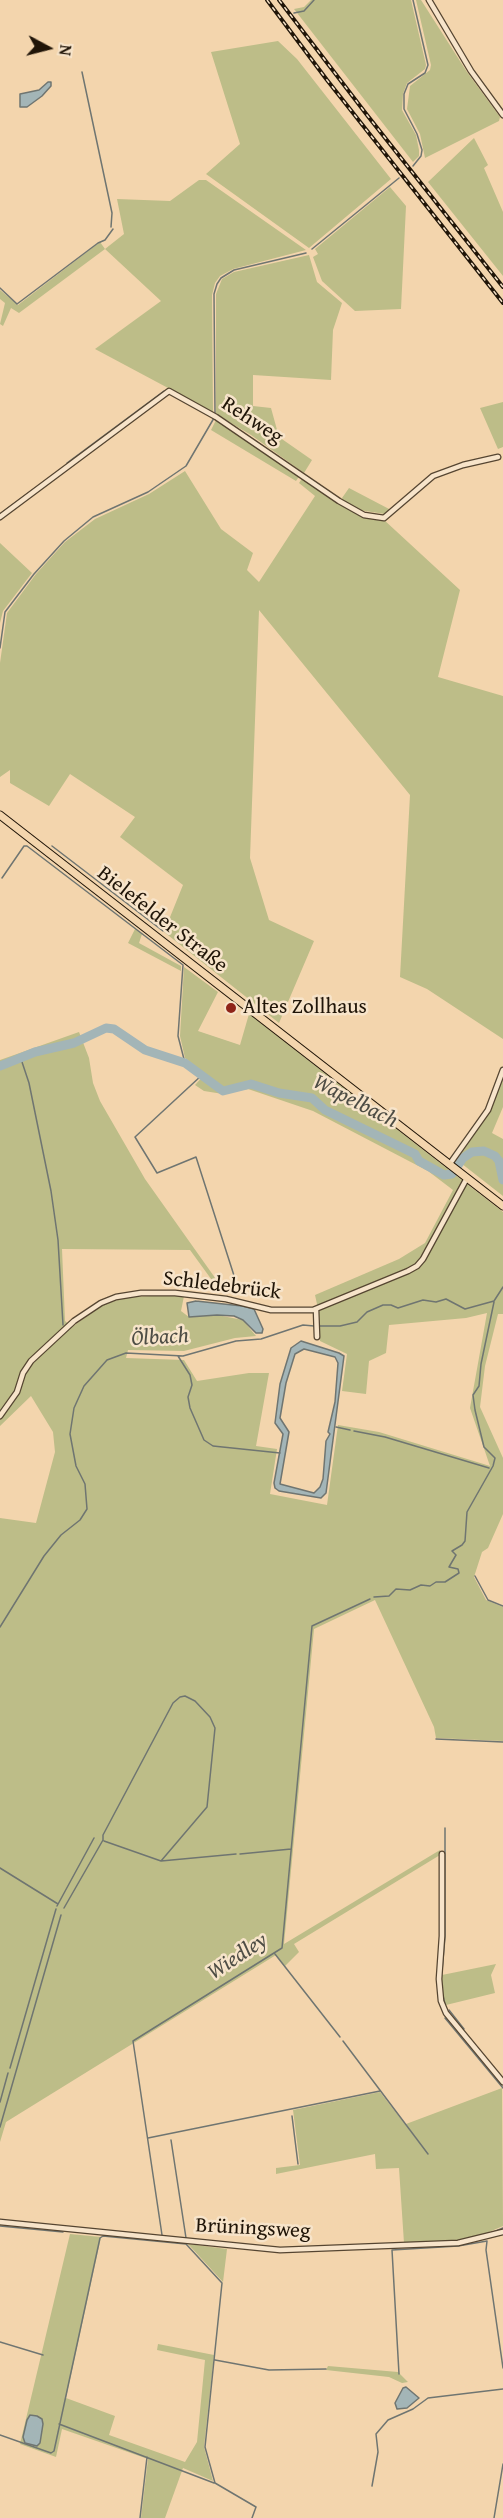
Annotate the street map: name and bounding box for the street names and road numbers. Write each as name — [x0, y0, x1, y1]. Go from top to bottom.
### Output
street label: Rehweg — [216, 392, 288, 450]
street label: Bielefelder Straße — [92, 861, 232, 979]
street label: Schledebrück — [162, 1266, 282, 1306]
street label: Brüningsweg — [195, 2213, 311, 2245]

